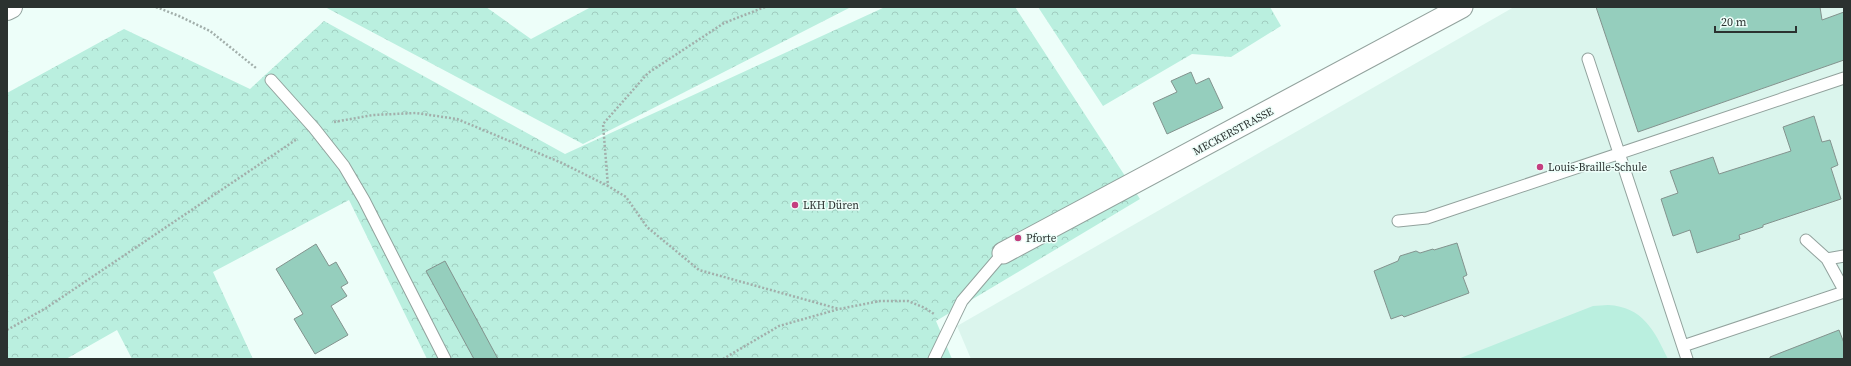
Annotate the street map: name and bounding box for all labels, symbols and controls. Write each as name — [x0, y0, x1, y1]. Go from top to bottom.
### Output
scale bar — [1715, 8, 1796, 34]
text: 20 m — [1721, 14, 1747, 30]
street label: MECKERSTRASSE — [1190, 104, 1276, 159]
place label: Louis-Braille-Schule — [1548, 160, 1648, 175]
marker: Louis-Braille-Schule — [1535, 162, 1545, 172]
place label: LKH Düren — [803, 198, 859, 213]
marker: LKH Düren — [790, 200, 800, 210]
place label: Pforte — [1026, 231, 1057, 246]
marker: Pforte — [1013, 233, 1023, 243]

